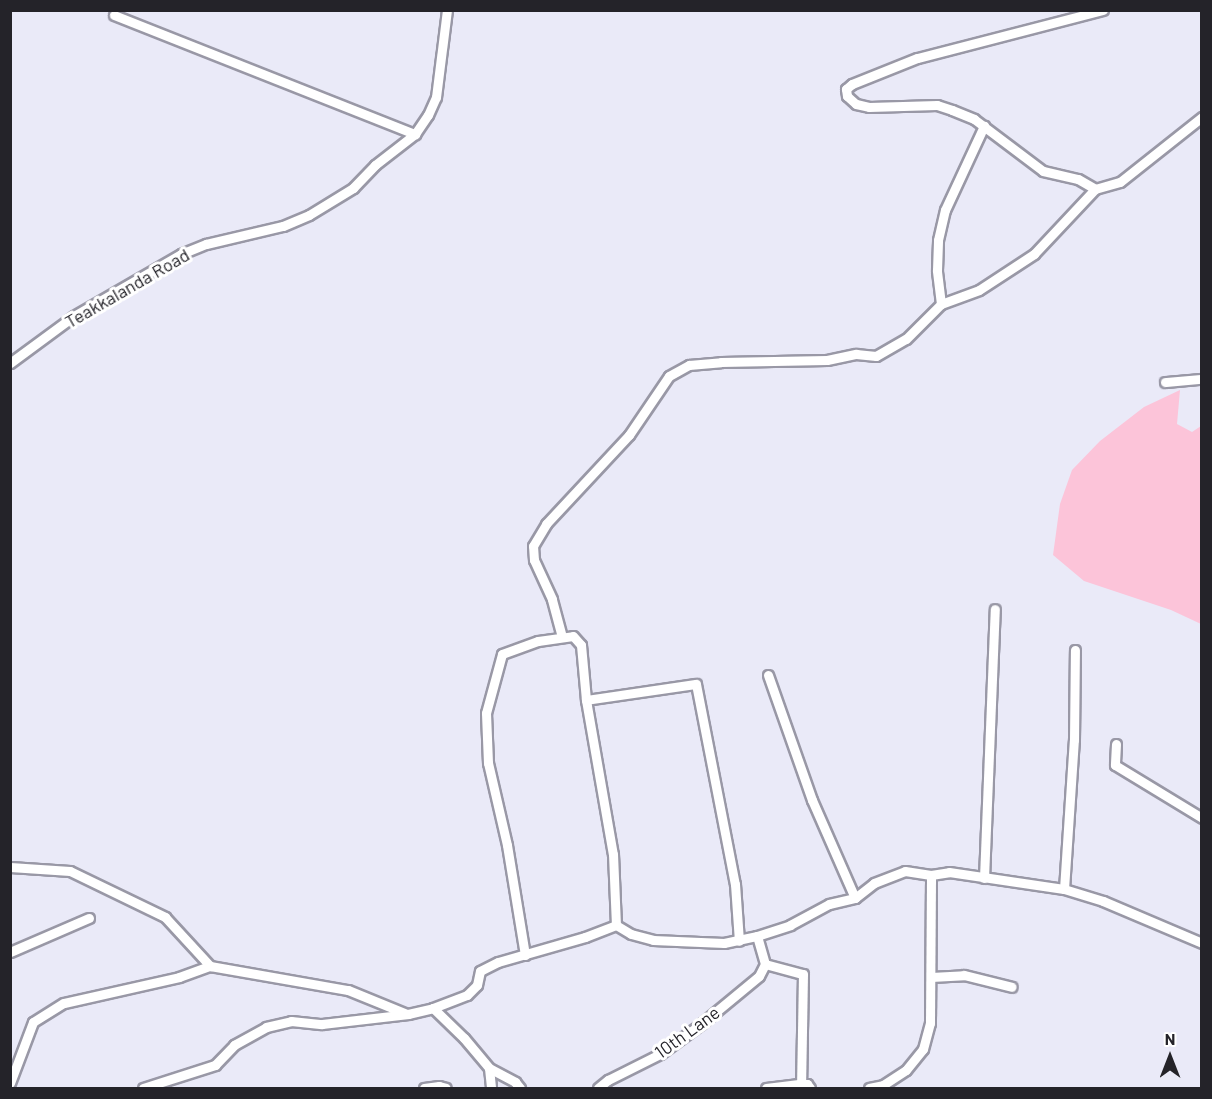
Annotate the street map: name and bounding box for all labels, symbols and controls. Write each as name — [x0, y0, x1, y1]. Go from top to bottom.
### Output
street label: Teakkalanda Road — [61, 244, 193, 332]
street label: 10th Lane — [650, 1001, 724, 1063]
north arrow — [1140, 1027, 1200, 1087]
text: N — [1165, 1029, 1175, 1048]

